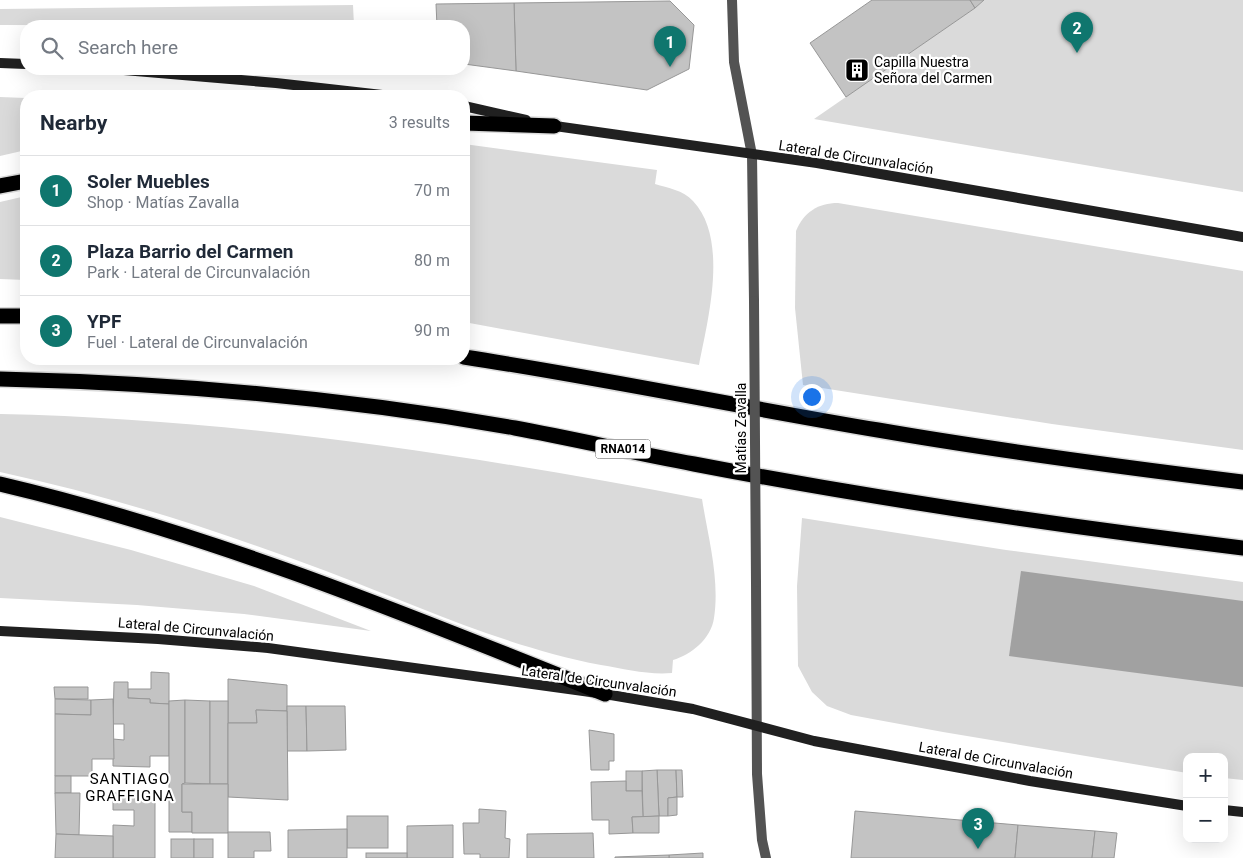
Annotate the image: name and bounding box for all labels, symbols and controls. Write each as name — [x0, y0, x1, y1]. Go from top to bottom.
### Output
pin: 2 — [1061, 12, 1093, 53]
search box — [20, 20, 470, 75]
pin: 1 — [654, 26, 686, 67]
icon: search — [38, 34, 66, 62]
text: Search here — [78, 36, 178, 59]
place label: Capilla Nuestra Señora del Carmen — [874, 54, 992, 86]
building icon: Capilla Nuestra Señora del Carmen — [844, 57, 870, 83]
text: Nearby — [40, 111, 107, 135]
text: 3 results — [389, 113, 450, 132]
street label: Lateral de Circunvalación — [777, 137, 935, 177]
text: Soler Muebles — [87, 170, 210, 193]
text: 1 — [51, 181, 61, 200]
text: 70 m — [414, 181, 450, 200]
text: Shop · Matías Zavalla — [87, 193, 239, 212]
text: Plaza Barrio del Carmen — [87, 240, 293, 263]
text: 2 — [51, 251, 61, 270]
text: 80 m — [414, 251, 450, 270]
text: Park · Lateral de Circunvalación — [87, 263, 310, 282]
text: YPF — [87, 310, 121, 333]
text: 3 — [51, 321, 61, 340]
text: 90 m — [414, 321, 450, 340]
text: Fuel · Lateral de Circunvalación — [87, 333, 308, 352]
street label: Matías Zavalla — [733, 383, 749, 473]
your location — [799, 384, 825, 410]
road number: RNA014 — [596, 439, 650, 458]
street label: Lateral de Circunvalación — [117, 614, 275, 644]
street label: Lateral de Circunvalación — [520, 662, 678, 700]
street label: Lateral de Circunvalación — [918, 739, 1074, 781]
map controls — [1183, 753, 1228, 843]
button: + — [1183, 753, 1228, 798]
district label: SANTIAGO GRAFFIGNA — [85, 770, 175, 805]
button: − — [1183, 798, 1228, 843]
pin: 3 — [962, 808, 994, 849]

